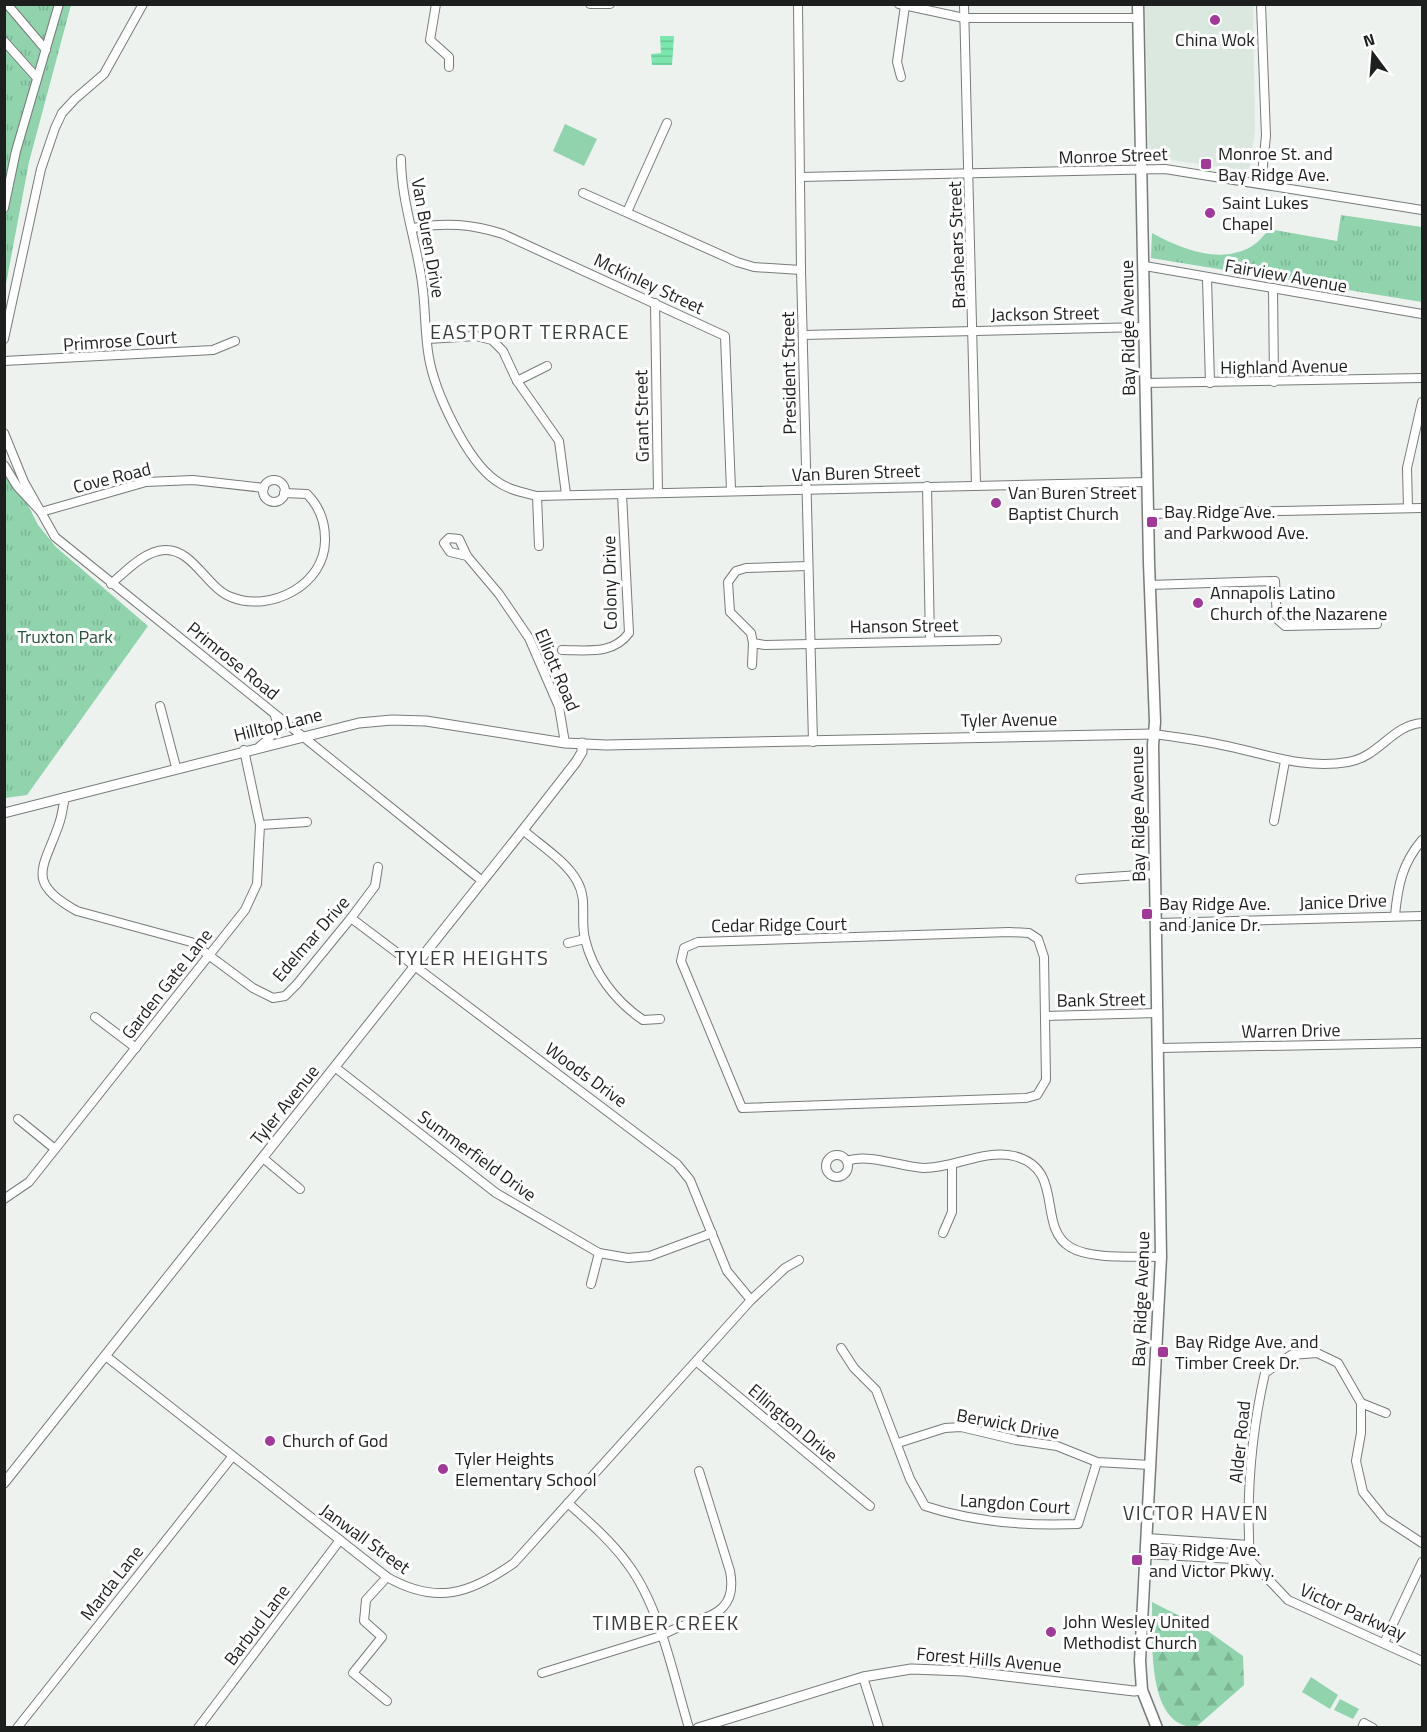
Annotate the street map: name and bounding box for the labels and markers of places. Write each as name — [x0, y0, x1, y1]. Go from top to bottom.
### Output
marker: China Wok — [1208, 13, 1222, 27]
place label: China Wok — [1175, 26, 1255, 53]
place label: Monroe St. and Bay Ridge Ave. — [1218, 140, 1333, 188]
marker: Monroe St. and Bay Ridge Ave. — [1199, 157, 1213, 171]
place label: Saint Lukes Chapel — [1222, 189, 1309, 237]
marker: Saint Lukes Chapel — [1203, 206, 1217, 220]
place label: Van Buren Street Baptist Church — [1008, 479, 1137, 527]
marker: Van Buren Street Baptist Church — [989, 496, 1003, 510]
place label: Bay Ridge Ave. and Parkwood Ave. — [1164, 498, 1309, 546]
marker: Bay Ridge Ave. and Parkwood Ave. — [1145, 515, 1159, 529]
place label: Annapolis Latino Church of the Nazarene — [1210, 579, 1387, 627]
marker: Annapolis Latino Church of the Nazarene — [1191, 596, 1205, 610]
place label: Bay Ridge Ave. and Janice Dr. — [1159, 890, 1270, 938]
marker: Bay Ridge Ave. and Janice Dr. — [1140, 907, 1154, 921]
place label: Bay Ridge Ave. and Timber Creek Dr. — [1175, 1328, 1319, 1376]
marker: Bay Ridge Ave. and Timber Creek Dr. — [1156, 1345, 1170, 1359]
place label: Church of God — [282, 1427, 388, 1454]
marker: Church of God — [263, 1434, 277, 1448]
place label: Tyler Heights Elementary School — [455, 1445, 597, 1493]
marker: Tyler Heights Elementary School — [436, 1462, 450, 1476]
place label: Bay Ridge Ave. and Victor Pkwy. — [1149, 1536, 1274, 1584]
marker: Bay Ridge Ave. and Victor Pkwy. — [1130, 1553, 1144, 1567]
place label: John Wesley United Methodist Church — [1063, 1608, 1210, 1656]
marker: John Wesley United Methodist Church — [1044, 1625, 1058, 1639]

